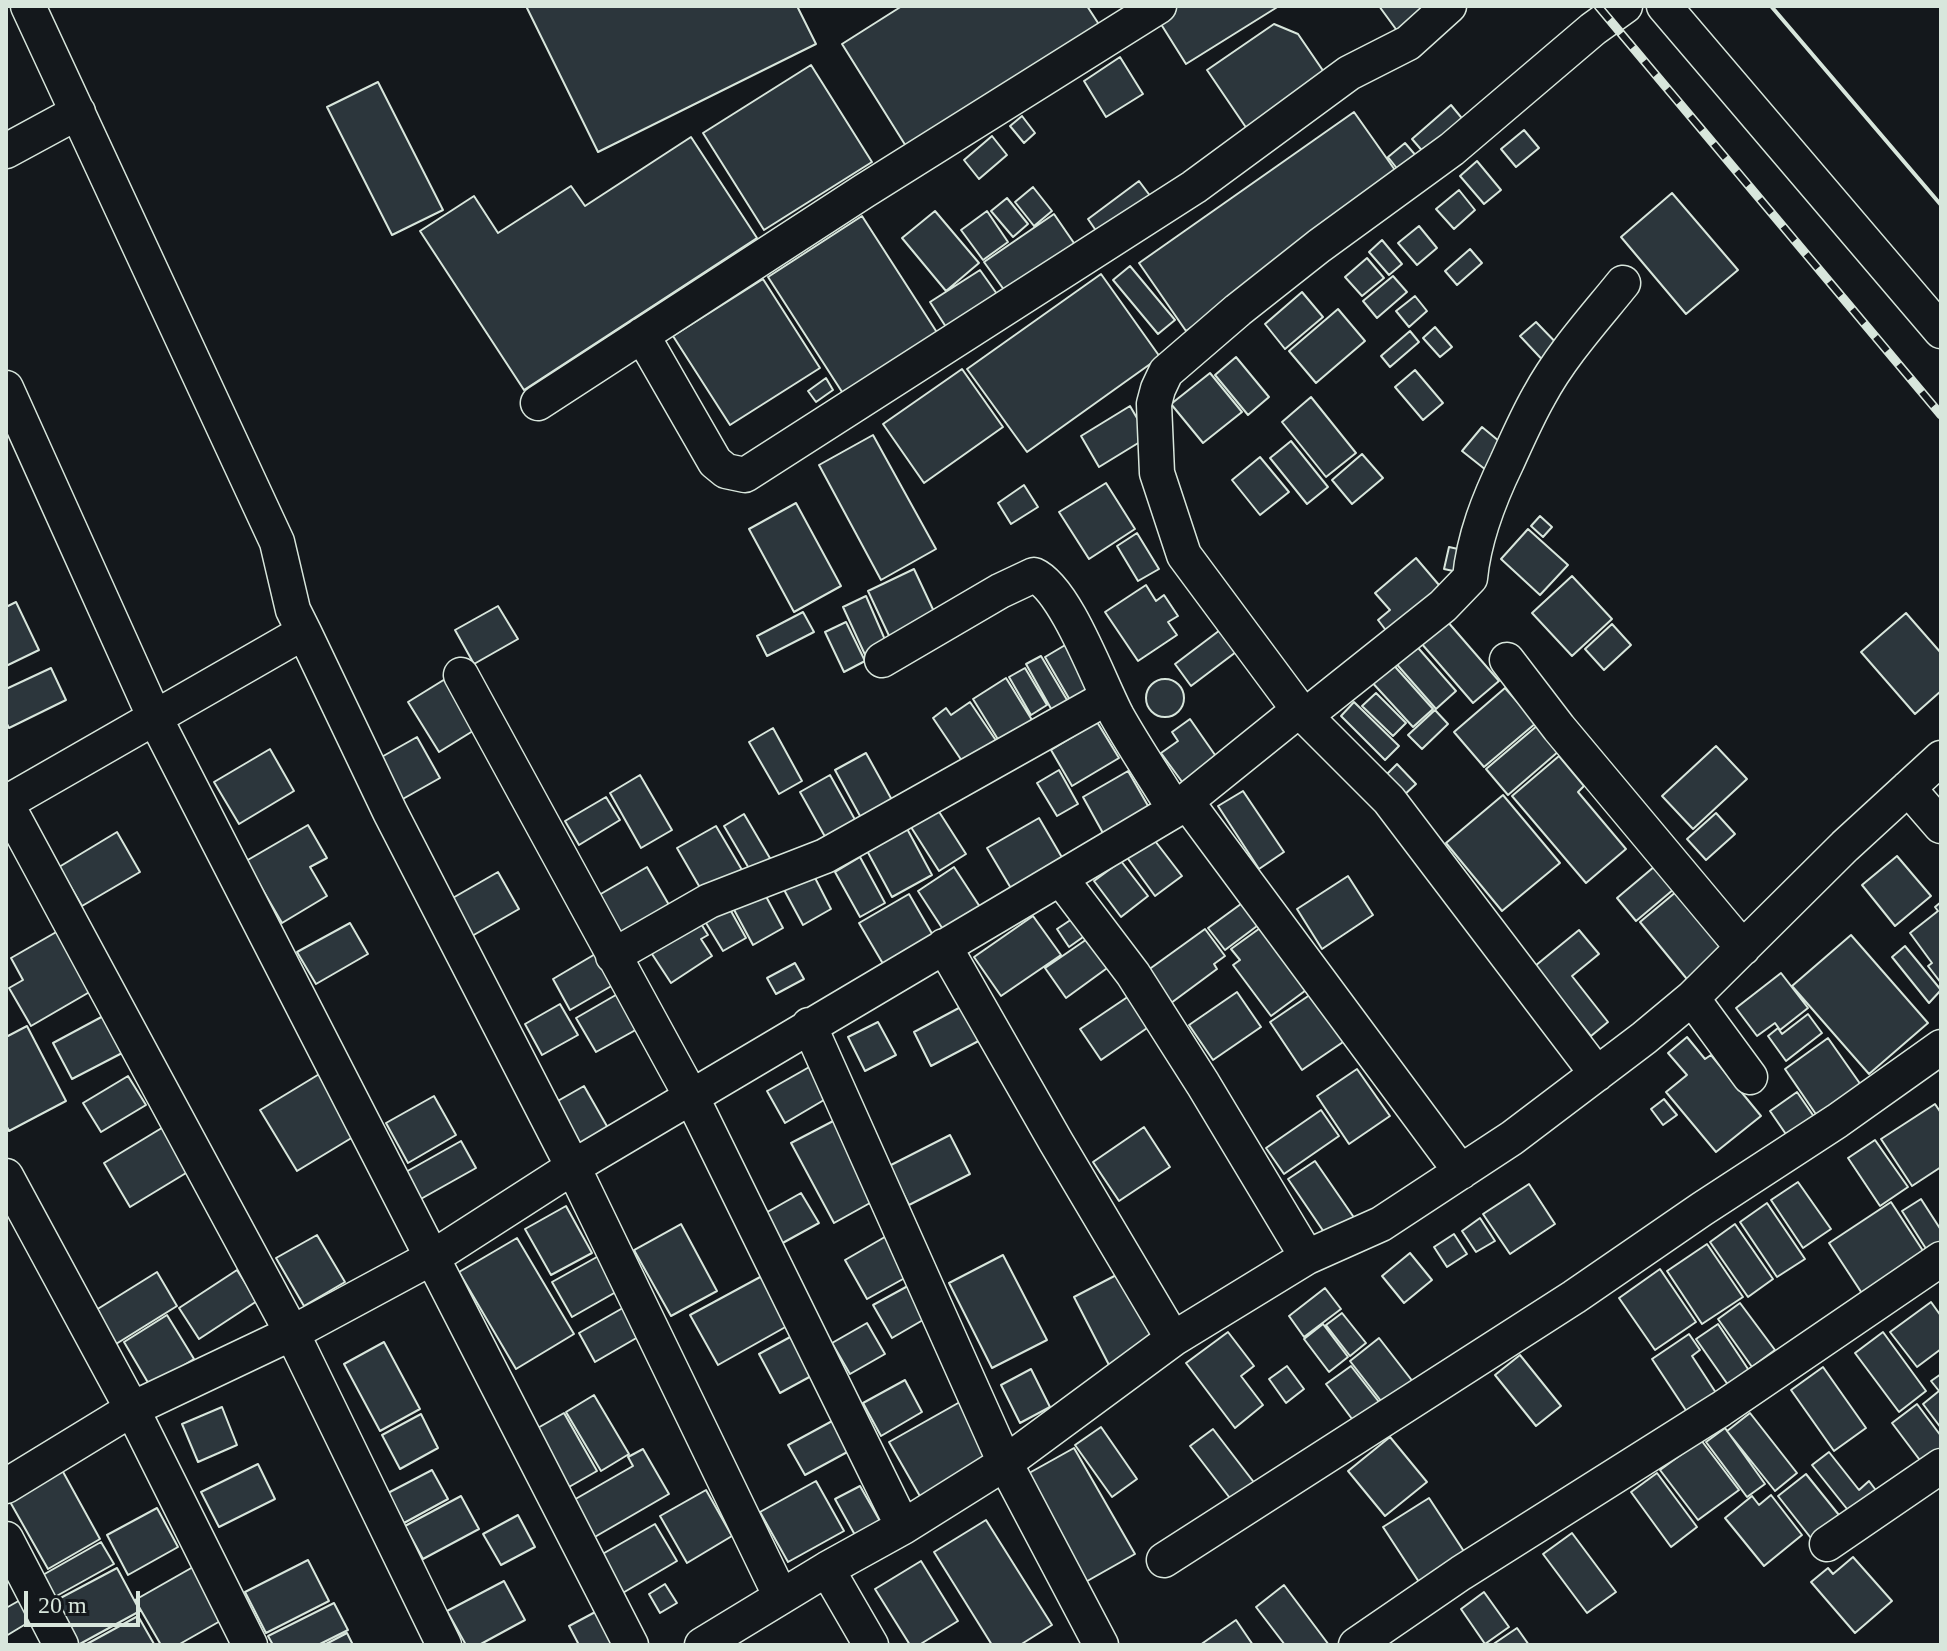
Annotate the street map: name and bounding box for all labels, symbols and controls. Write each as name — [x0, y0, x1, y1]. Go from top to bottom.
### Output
scale bar — [28, 1575, 144, 1625]
text: 20 m — [38, 1592, 87, 1618]

